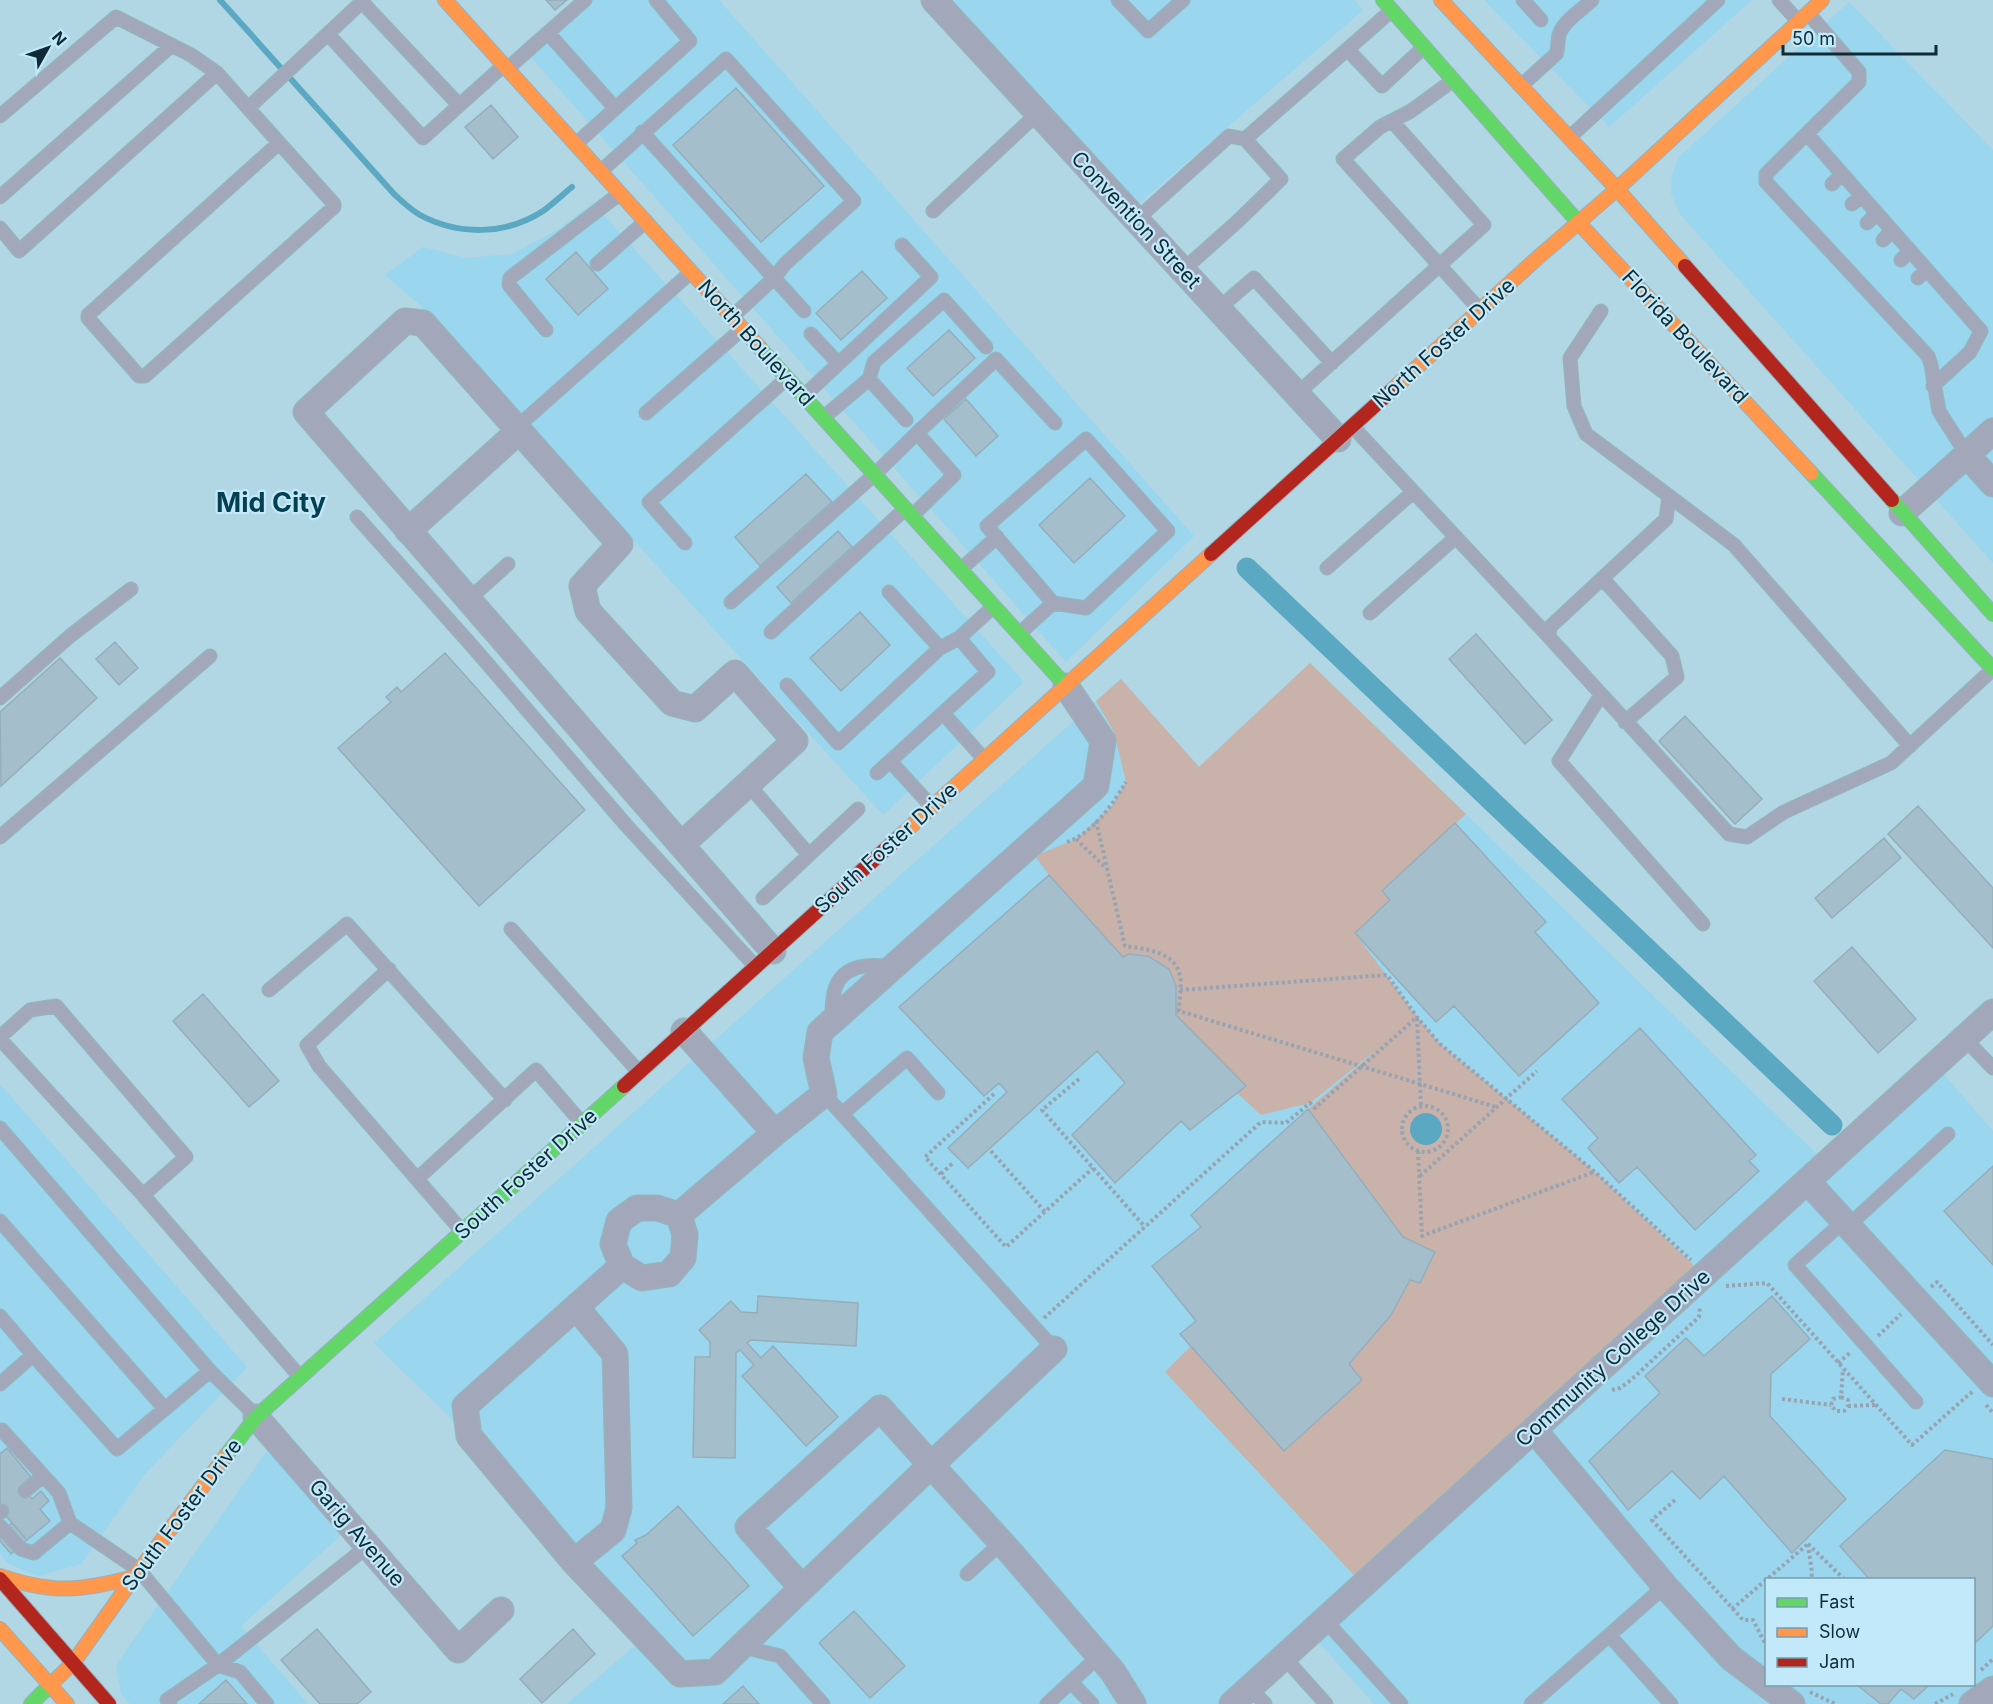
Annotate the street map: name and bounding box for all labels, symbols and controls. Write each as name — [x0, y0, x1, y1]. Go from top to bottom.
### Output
north arrow — [18, 18, 78, 78]
scale bar — [1783, 18, 1936, 56]
text: N — [48, 27, 71, 49]
text: 50 m — [1792, 28, 1835, 49]
street label: Convention Street — [1066, 146, 1206, 293]
street label: Florida Boulevard — [1617, 265, 1754, 409]
street label: North Foster Drive — [1368, 272, 1520, 413]
street label: North Boulevard — [693, 274, 820, 411]
district label: Mid City — [216, 486, 326, 519]
street label: South Foster Drive — [809, 777, 962, 918]
street label: South Foster Drive — [449, 1103, 602, 1244]
street label: Community College Drive — [1510, 1264, 1715, 1452]
street label: South Foster Drive — [116, 1434, 247, 1596]
street label: Garig Avenue — [304, 1474, 411, 1591]
legend — [1765, 1578, 1975, 1686]
text: Fast — [1819, 1591, 1855, 1612]
text: Slow — [1819, 1621, 1860, 1642]
text: Jam — [1819, 1651, 1855, 1672]

